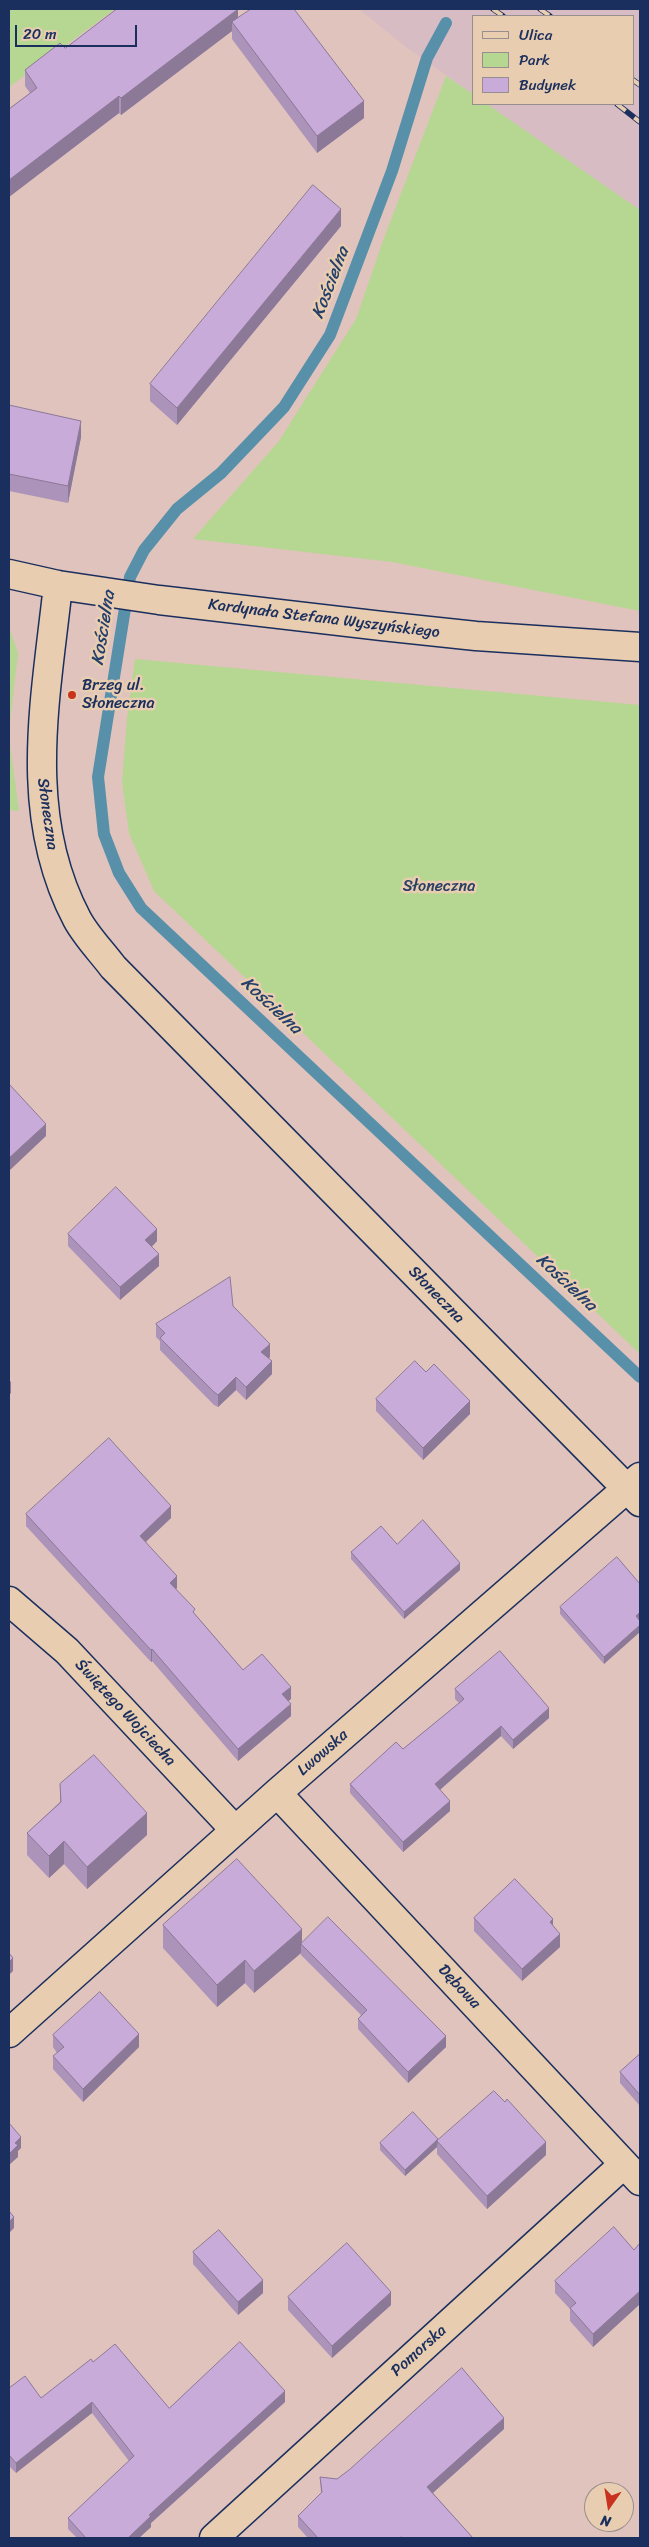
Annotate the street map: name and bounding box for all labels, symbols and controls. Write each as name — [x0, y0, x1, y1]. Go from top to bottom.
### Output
scale bar — [18, 15, 140, 47]
legend — [472, 15, 634, 105]
text: 20 m — [23, 21, 57, 47]
text: Ulica — [519, 22, 552, 48]
text: Park — [519, 47, 550, 73]
text: Budynek — [519, 72, 576, 98]
water label: Kościelna — [307, 244, 355, 322]
water label: Kościelna — [87, 589, 121, 667]
street label: Kardynała Stefana Wyszyńskiego — [207, 595, 441, 643]
place label: Brzeg ul. Słoneczna — [82, 676, 154, 714]
marker: Brzeg ul. Słoneczna — [66, 689, 78, 701]
street label: Słoneczna — [32, 777, 62, 851]
park label: Słoneczna — [403, 877, 475, 897]
water label: Kościelna — [236, 973, 306, 1039]
water label: Kościelna — [531, 1250, 601, 1316]
street label: Słoneczna — [404, 1262, 468, 1328]
street label: Świętego Wojciecha — [70, 1656, 180, 1770]
street label: Lwowska — [294, 1726, 352, 1780]
street label: Dębowa — [434, 1961, 484, 2013]
street label: Pomorska — [387, 2321, 451, 2381]
north arrow — [584, 2482, 634, 2532]
text: N — [598, 2508, 613, 2534]

